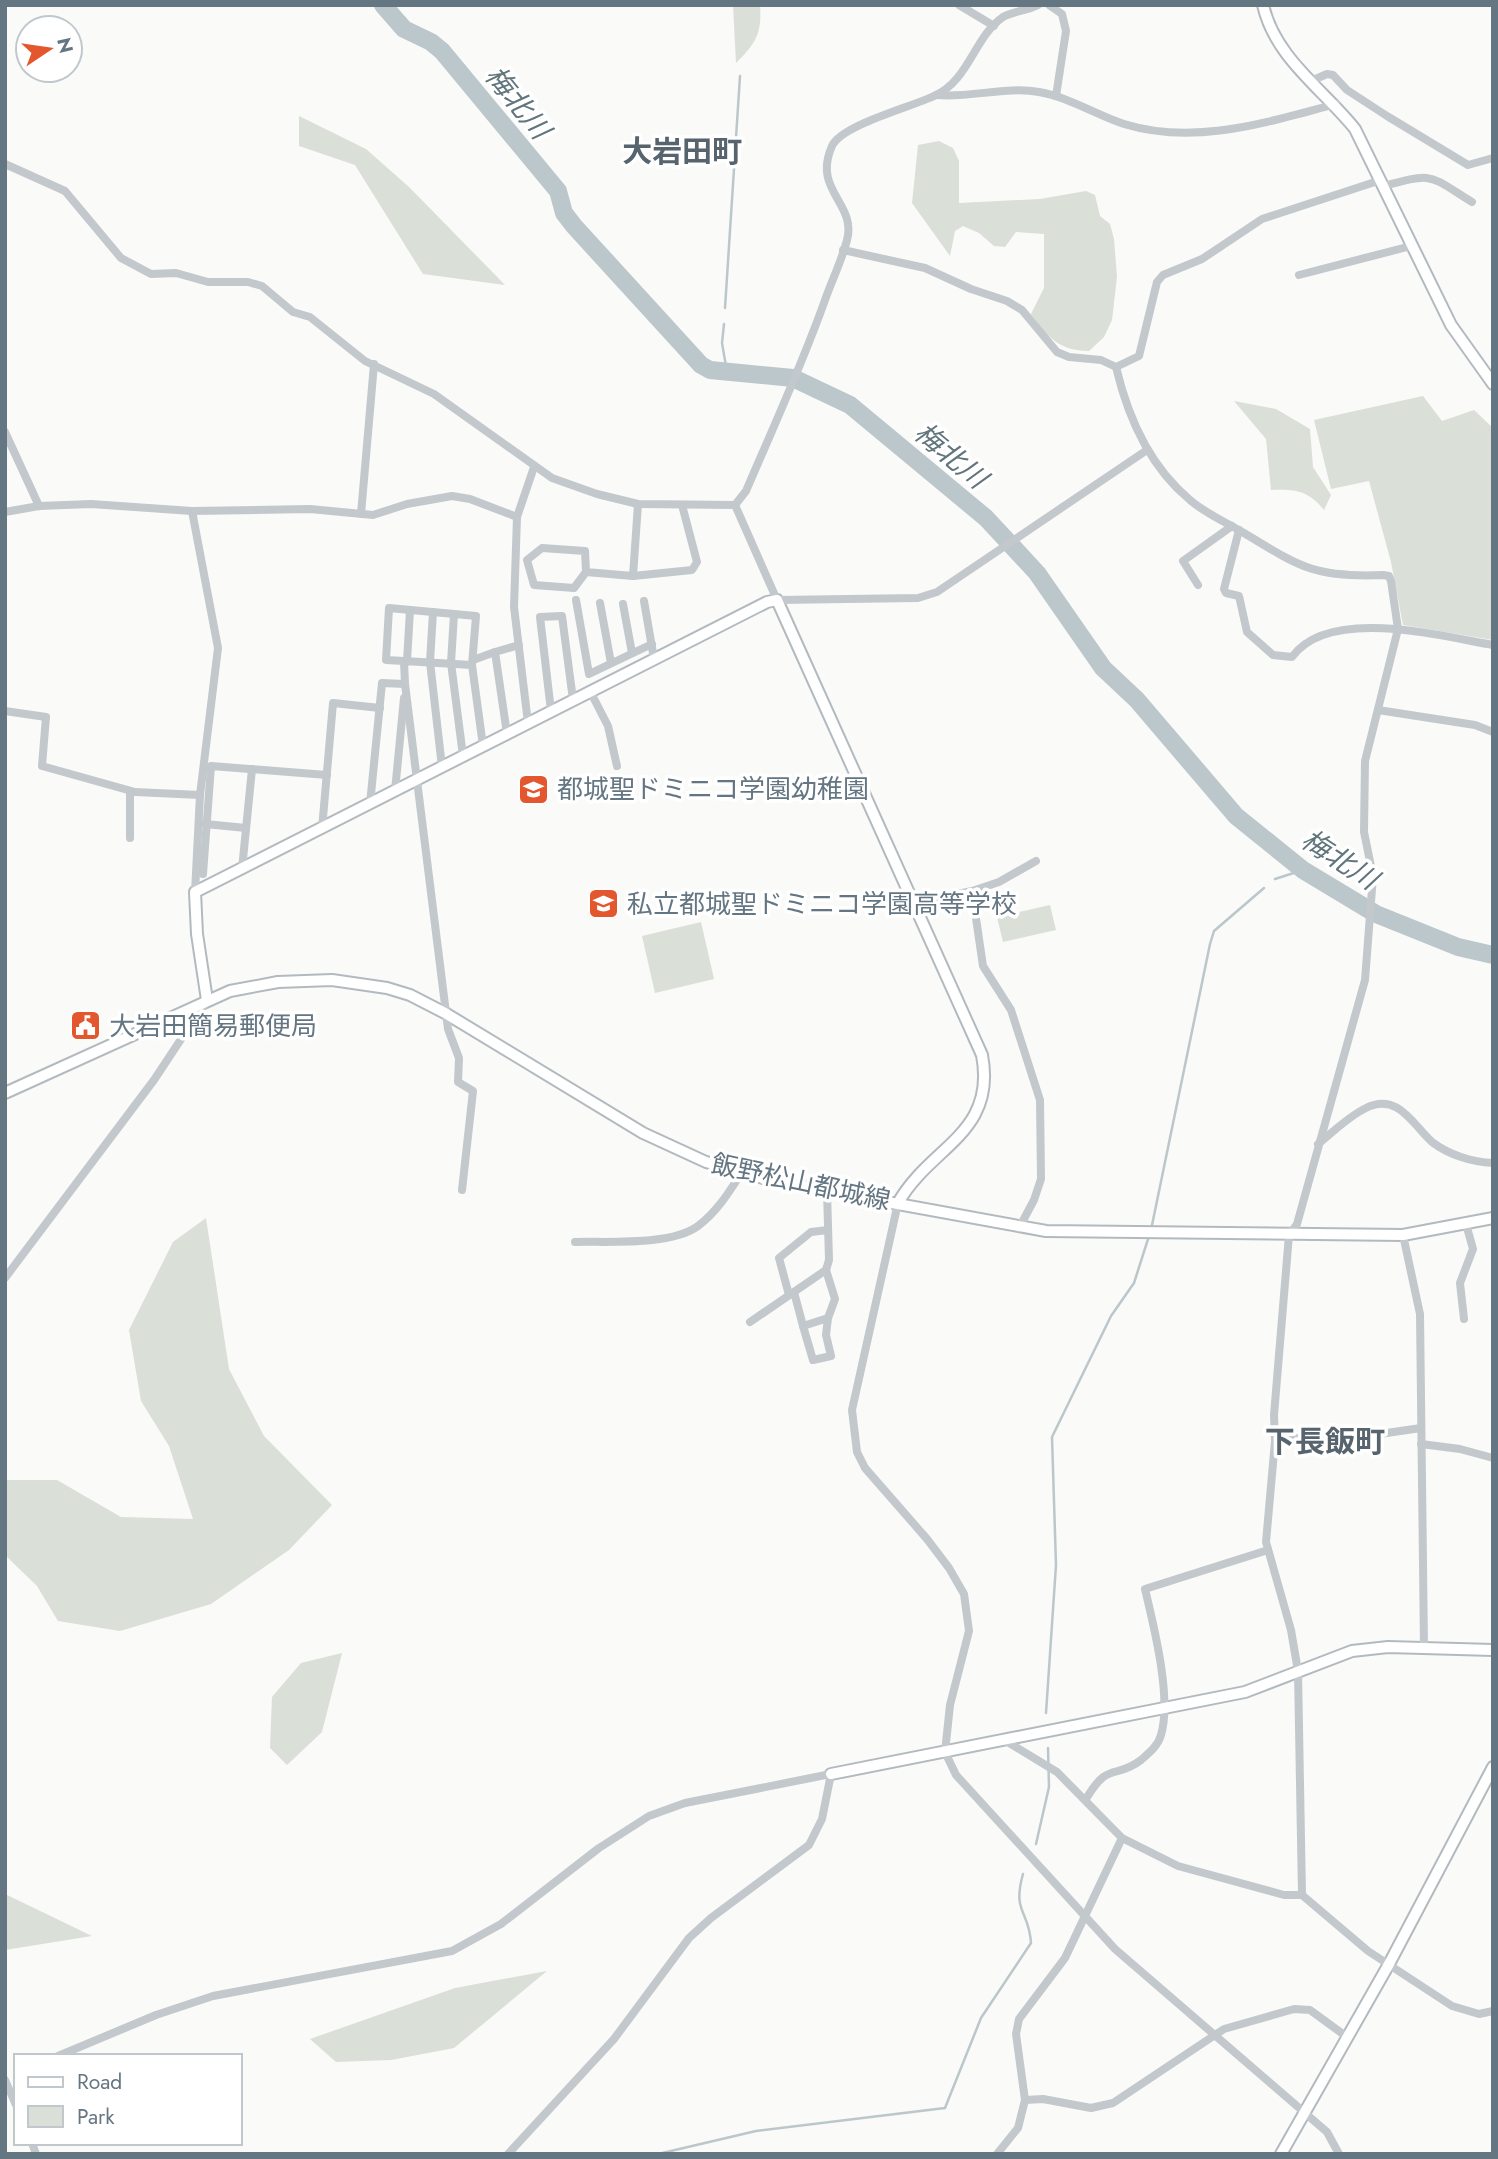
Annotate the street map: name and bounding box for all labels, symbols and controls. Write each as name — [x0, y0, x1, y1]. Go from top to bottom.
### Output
north arrow — [14, 14, 84, 84]
text: N — [50, 35, 80, 56]
water label: 梅北川 — [475, 57, 562, 150]
district label: 大岩田町 — [622, 130, 742, 173]
water label: 梅北川 — [905, 413, 998, 500]
place label: 都城聖ドミニコ学園幼稚園 — [557, 770, 869, 808]
school or university icon: 都城聖ドミニコ学園幼稚園 — [517, 772, 551, 806]
water label: 梅北川 — [1293, 819, 1389, 901]
place label: 私立都城聖ドミニコ学園高等学校 — [627, 885, 1017, 923]
school or university icon: 私立都城聖ドミニコ学園高等学校 — [587, 887, 621, 921]
place label: 大岩田簡易郵便局 — [109, 1007, 317, 1045]
public building icon: 大岩田簡易郵便局 — [69, 1009, 103, 1043]
street label: 飯野松山都城線 — [708, 1144, 894, 1220]
district label: 下長飯町 — [1265, 1420, 1385, 1463]
legend — [14, 2054, 242, 2145]
text: Road — [77, 2067, 122, 2097]
text: Park — [77, 2102, 115, 2132]

